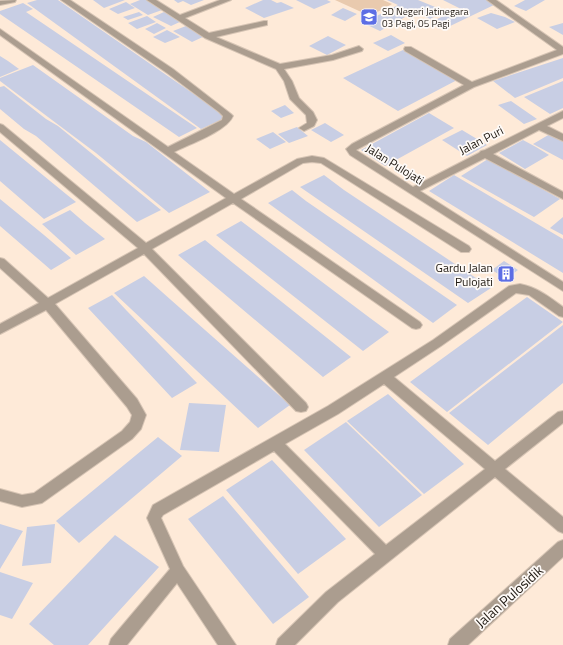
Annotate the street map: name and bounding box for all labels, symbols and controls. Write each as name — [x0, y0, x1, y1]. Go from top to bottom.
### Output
place label: SD Negeri Jatinegara 03 Pagi, 05 Pagi — [382, 4, 469, 31]
school or university icon: SD Negeri Jatinegara 03 Pagi, 05 Pagi — [359, 7, 379, 27]
street label: Jalan Puri — [455, 121, 507, 159]
street label: Jalan Pulojati — [362, 139, 428, 189]
place label: Gardu Jalan Pulojati — [436, 258, 493, 291]
building icon: Gardu Jalan Pulojati — [496, 264, 516, 284]
street label: Jalan Pulosidik — [470, 560, 548, 632]

